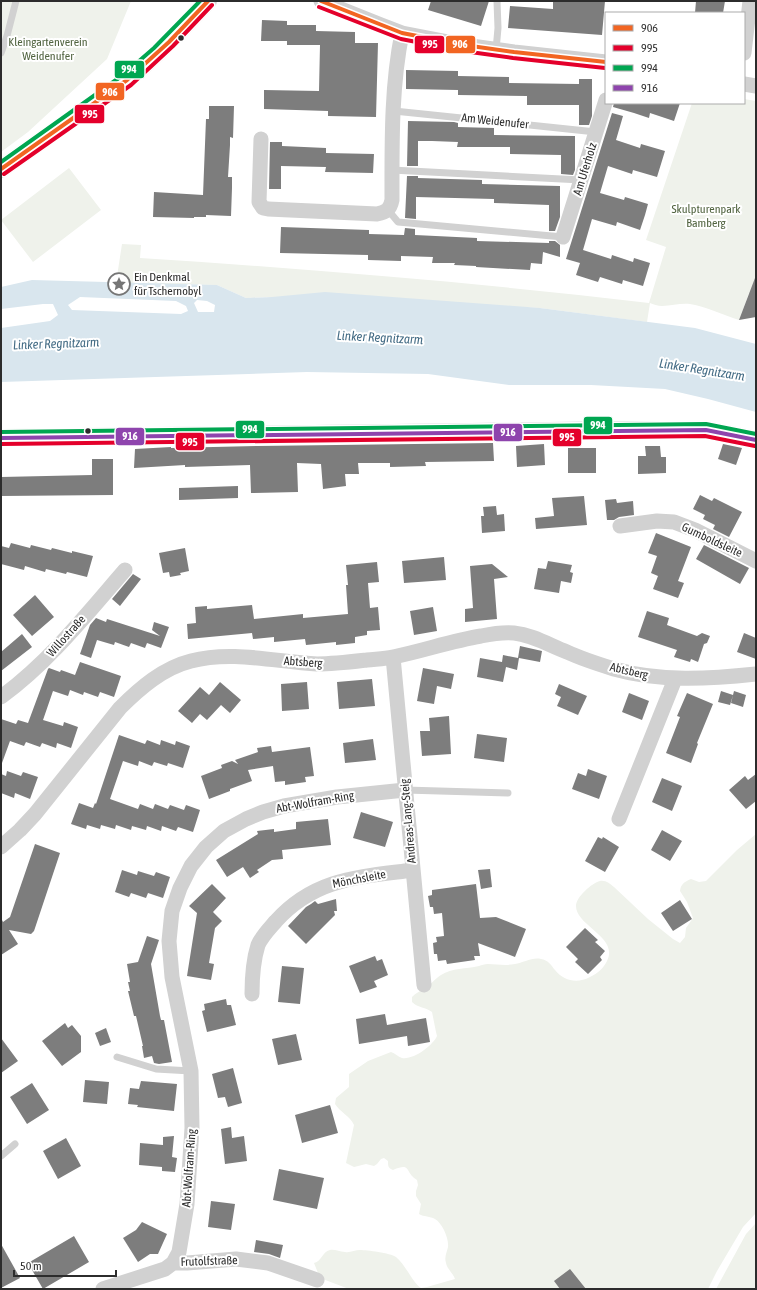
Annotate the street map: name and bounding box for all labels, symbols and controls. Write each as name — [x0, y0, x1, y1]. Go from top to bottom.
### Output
legend — [605, 12, 745, 104]
text: 906 — [641, 21, 658, 35]
unlabelled marker — [176, 33, 186, 43]
park label: Kleingartenverein Weidenufer — [8, 35, 88, 63]
line badge: 995 — [414, 35, 445, 54]
line badge: 906 — [445, 35, 476, 54]
text: 995 — [422, 38, 438, 50]
text: 906 — [452, 38, 468, 50]
text: 995 — [641, 41, 658, 55]
line badge: 994 — [114, 60, 145, 79]
text: 994 — [641, 61, 658, 75]
text: 994 — [121, 63, 137, 75]
text: 916 — [641, 81, 658, 95]
line badge: 906 — [95, 82, 125, 101]
text: 906 — [102, 86, 118, 98]
line badge: 995 — [74, 104, 105, 124]
text: 995 — [82, 108, 98, 120]
street label: Am Weidenufer — [461, 110, 530, 132]
street label: Am Uferholz — [570, 140, 600, 197]
park label: Skulpturenpark Bamberg — [671, 202, 741, 230]
place label: Ein Denkmal für Tschernobyl — [134, 270, 202, 298]
place icon: Ein Denkmal für Tschernobyl — [106, 271, 132, 297]
water label: Linker Regnitzarm — [336, 328, 424, 347]
water label: Linker Regnitzarm — [13, 334, 100, 353]
water label: Linker Regnitzarm — [658, 355, 746, 384]
line badge: 994 — [583, 416, 613, 435]
text: 994 — [590, 419, 606, 431]
line badge: 994 — [235, 420, 265, 439]
text: 994 — [242, 423, 258, 435]
line badge: 916 — [493, 423, 523, 442]
unlabelled marker — [83, 426, 93, 436]
text: 916 — [500, 426, 516, 438]
line badge: 916 — [115, 427, 145, 446]
line badge: 995 — [552, 428, 582, 447]
text: 916 — [122, 430, 138, 442]
text: 995 — [559, 431, 575, 443]
line badge: 995 — [175, 432, 205, 451]
text: 995 — [182, 436, 198, 448]
street label: Gumboldsleite — [680, 520, 744, 560]
street label: Willostraße — [44, 612, 88, 660]
street label: Abtsberg — [283, 654, 324, 670]
street label: Abtsberg — [609, 660, 650, 682]
street label: Andreas-Lang-Steig — [397, 777, 419, 864]
street label: Abt-Wolfram-Ring — [275, 788, 356, 816]
street label: Mönchsleite — [331, 867, 387, 891]
street label: Abt-Wolfram-Ring — [179, 1127, 199, 1208]
scale bar — [14, 1252, 116, 1278]
street label: Frutolfstraße — [180, 1253, 238, 1269]
text: 50 m — [20, 1259, 42, 1273]

